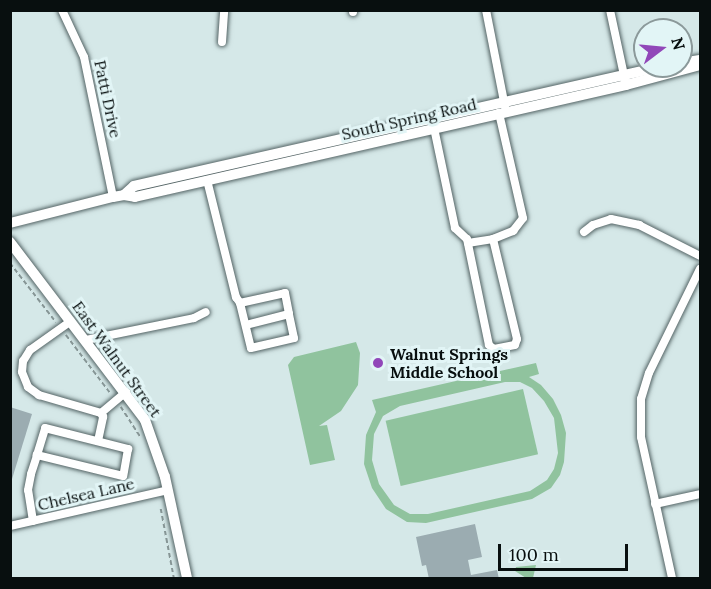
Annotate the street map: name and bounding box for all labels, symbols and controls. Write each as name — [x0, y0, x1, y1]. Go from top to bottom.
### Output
north arrow — [633, 18, 693, 78]
text: N — [667, 35, 690, 52]
street label: Patti Drive — [90, 58, 126, 140]
street label: South Spring Road — [340, 94, 478, 144]
street label: East Walnut Street — [68, 297, 166, 421]
place label: Walnut Springs Middle School — [390, 344, 508, 382]
marker: Walnut Springs Middle School — [371, 356, 385, 370]
street label: Chelsea Lane — [36, 474, 136, 514]
scale bar — [501, 532, 632, 570]
text: 100 m — [509, 543, 559, 566]

